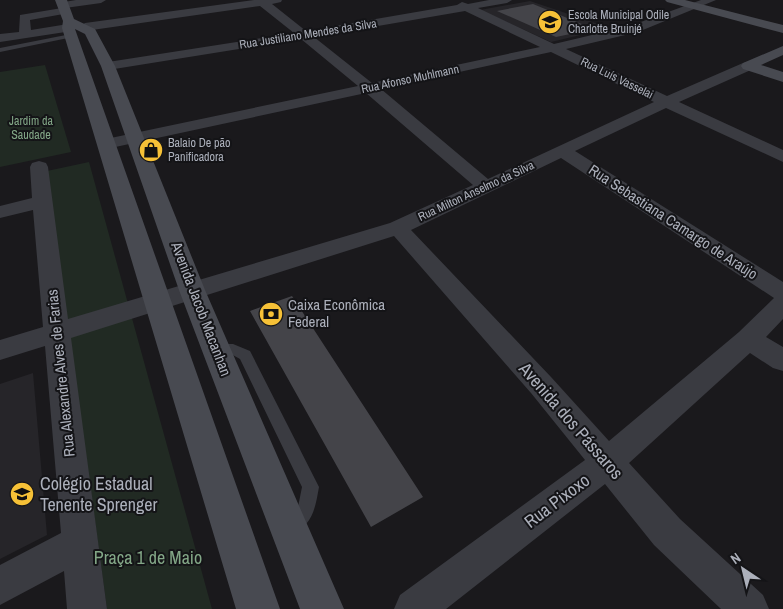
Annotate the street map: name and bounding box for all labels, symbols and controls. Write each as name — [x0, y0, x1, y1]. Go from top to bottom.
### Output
place label: Escola Municipal Odile Charlotte Bruinjé — [568, 7, 669, 37]
school or university icon: Escola Municipal Odile Charlotte Bruinjé — [537, 9, 563, 35]
street label: Rua Justiliano Mendes da Silva — [238, 15, 378, 53]
street label: Rua Luís Vasselai — [578, 53, 656, 103]
street label: Rua Afonso Muhlmann — [360, 61, 460, 97]
park label: Jardim da Saudade — [9, 113, 53, 143]
place label: Balaio De pão Panificadora — [168, 135, 230, 165]
shop icon: Balaio De pão Panificadora — [138, 137, 164, 163]
street label: Rua Milton Anselmo da Silva — [415, 157, 537, 225]
street label: Rua Sebastiana Camargo de Araújo — [585, 159, 762, 284]
street label: Avenida Jacob Macanhan — [166, 238, 237, 379]
street label: Rua Alexandre Alves de Farias — [41, 288, 80, 458]
place label: Caixa Econômica Federal — [288, 294, 385, 332]
bank icon: Caixa Econômica Federal — [258, 301, 284, 327]
street label: Avenida dos Pássaros — [513, 356, 629, 485]
street label: Rua Pixoxo — [519, 468, 595, 534]
place label: Colégio Estadual Tenente Sprenger — [40, 471, 157, 517]
school or university icon: Colégio Estadual Tenente Sprenger — [9, 481, 35, 507]
north arrow — [718, 544, 768, 594]
park label: Praça 1 de Maio — [94, 545, 202, 570]
text: N — [727, 549, 744, 568]

